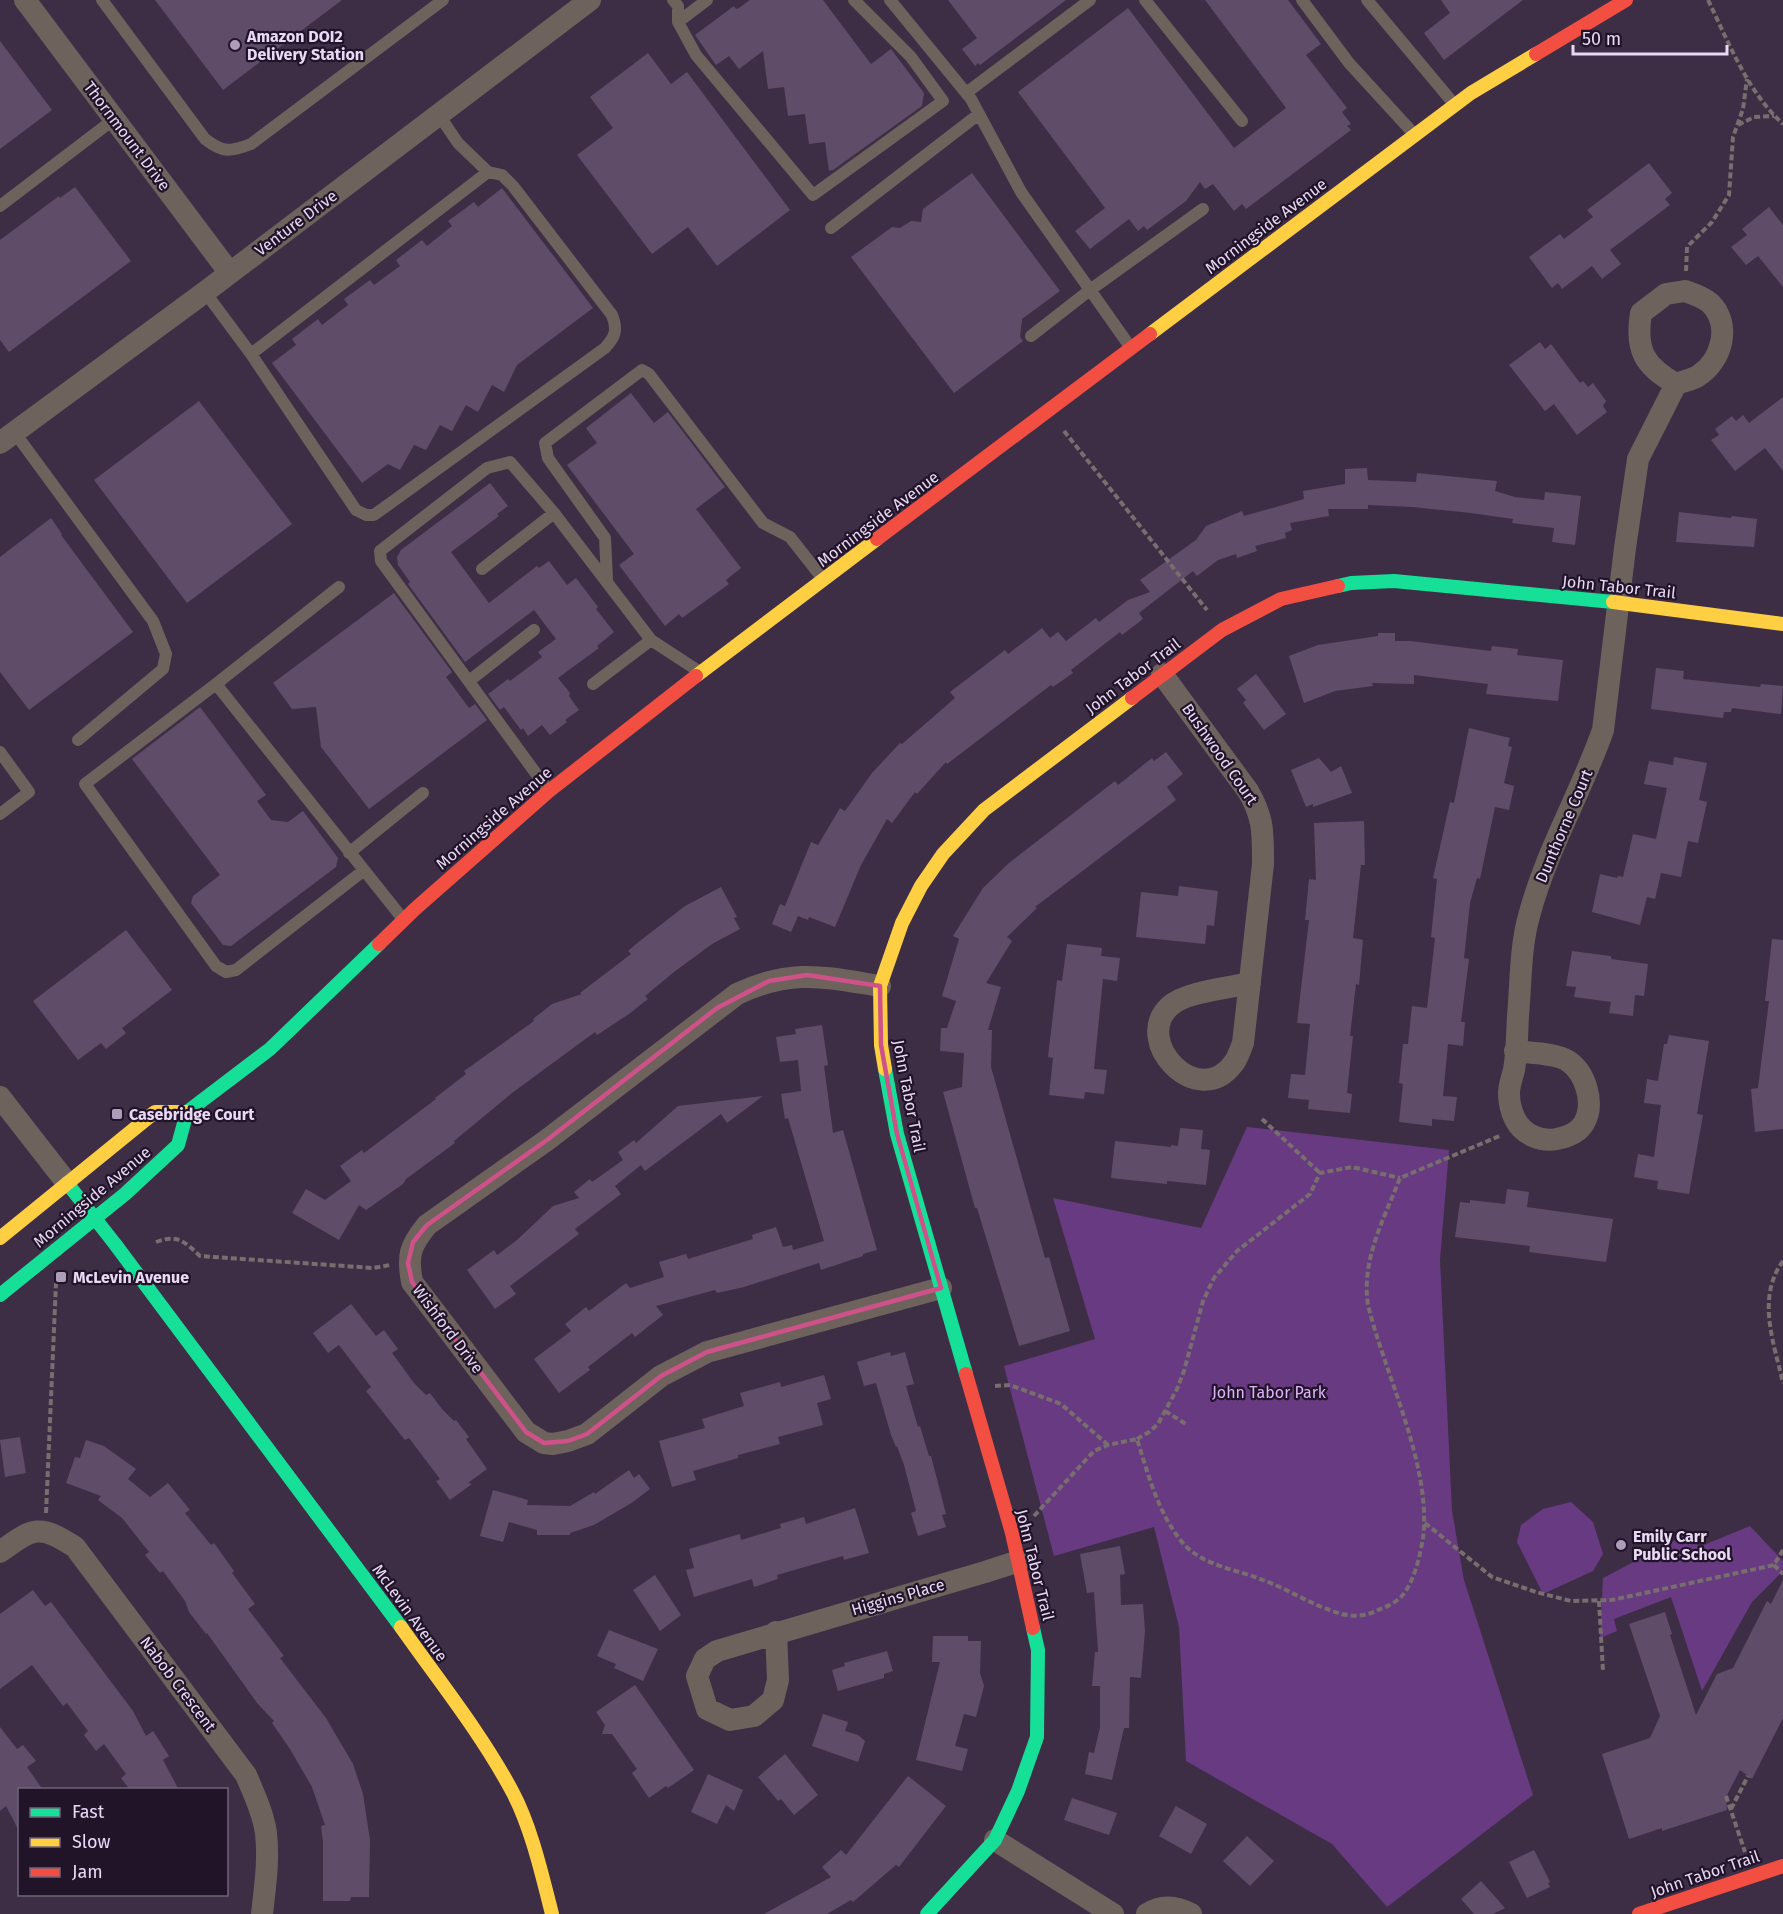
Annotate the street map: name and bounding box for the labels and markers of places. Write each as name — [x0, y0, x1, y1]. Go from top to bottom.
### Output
place label: Amazon DOI2 Delivery Station — [246, 27, 364, 64]
marker: Amazon DOI2 Delivery Station — [228, 38, 242, 52]
place label: Casebridge Court — [129, 1105, 255, 1124]
marker: Casebridge Court — [110, 1107, 124, 1121]
place label: McLevin Avenue — [73, 1268, 189, 1287]
marker: McLevin Avenue — [54, 1270, 68, 1284]
place label: Emily Carr Public School — [1633, 1527, 1731, 1564]
marker: Emily Carr Public School — [1614, 1538, 1628, 1552]

